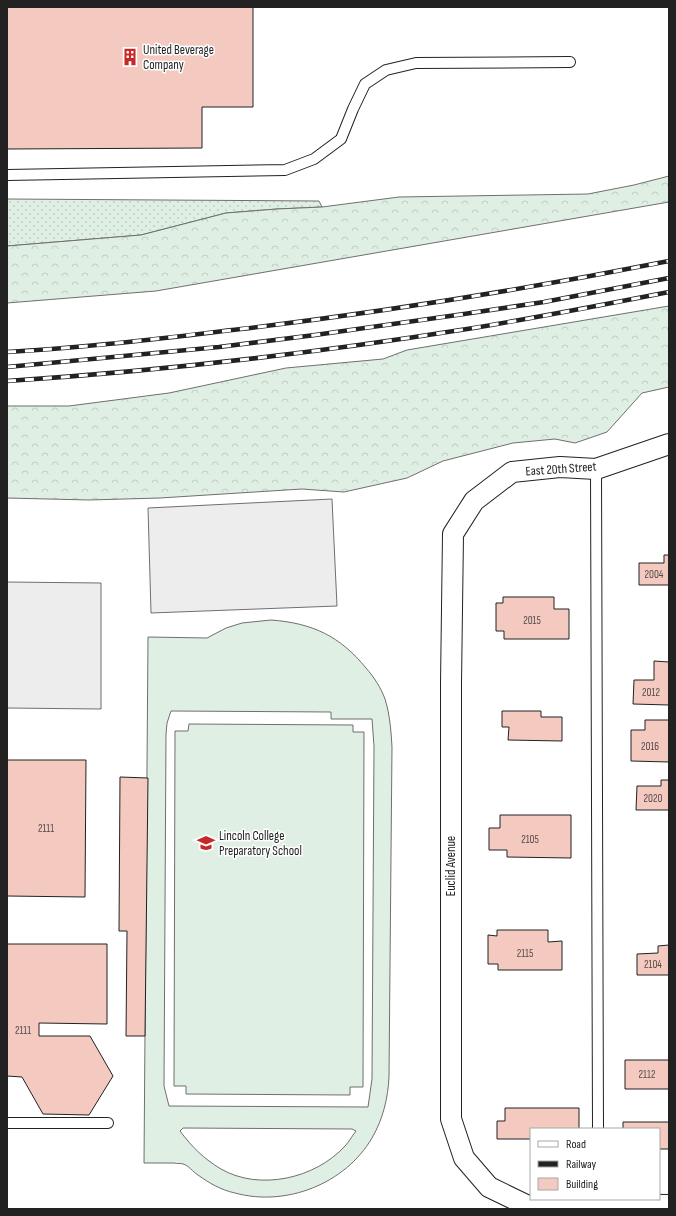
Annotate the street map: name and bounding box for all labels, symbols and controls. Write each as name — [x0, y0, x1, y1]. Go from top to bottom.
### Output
place label: United Beverage Company — [143, 42, 214, 73]
building icon: United Beverage Company — [120, 47, 140, 67]
street label: East 20th Street — [525, 459, 597, 479]
house number: 2004 — [645, 568, 664, 581]
house number: 2015 — [523, 614, 541, 627]
house number: 2012 — [642, 686, 660, 699]
house number: 2016 — [641, 740, 659, 753]
house number: 2020 — [644, 792, 663, 805]
house number: 2111 — [38, 822, 54, 835]
place label: Lincoln College Preparatory School — [219, 828, 302, 859]
school or university icon: Lincoln College Preparatory School — [196, 833, 216, 853]
house number: 2105 — [521, 833, 539, 846]
street label: Euclid Avenue — [443, 836, 459, 896]
house number: 2115 — [517, 947, 533, 960]
house number: 2104 — [644, 958, 662, 971]
house number: 2111 — [15, 1024, 31, 1037]
house number: 2112 — [639, 1068, 656, 1081]
legend — [530, 1128, 660, 1200]
text: Road — [566, 1137, 586, 1152]
text: Railway — [566, 1157, 597, 1172]
text: Building — [566, 1177, 598, 1192]

